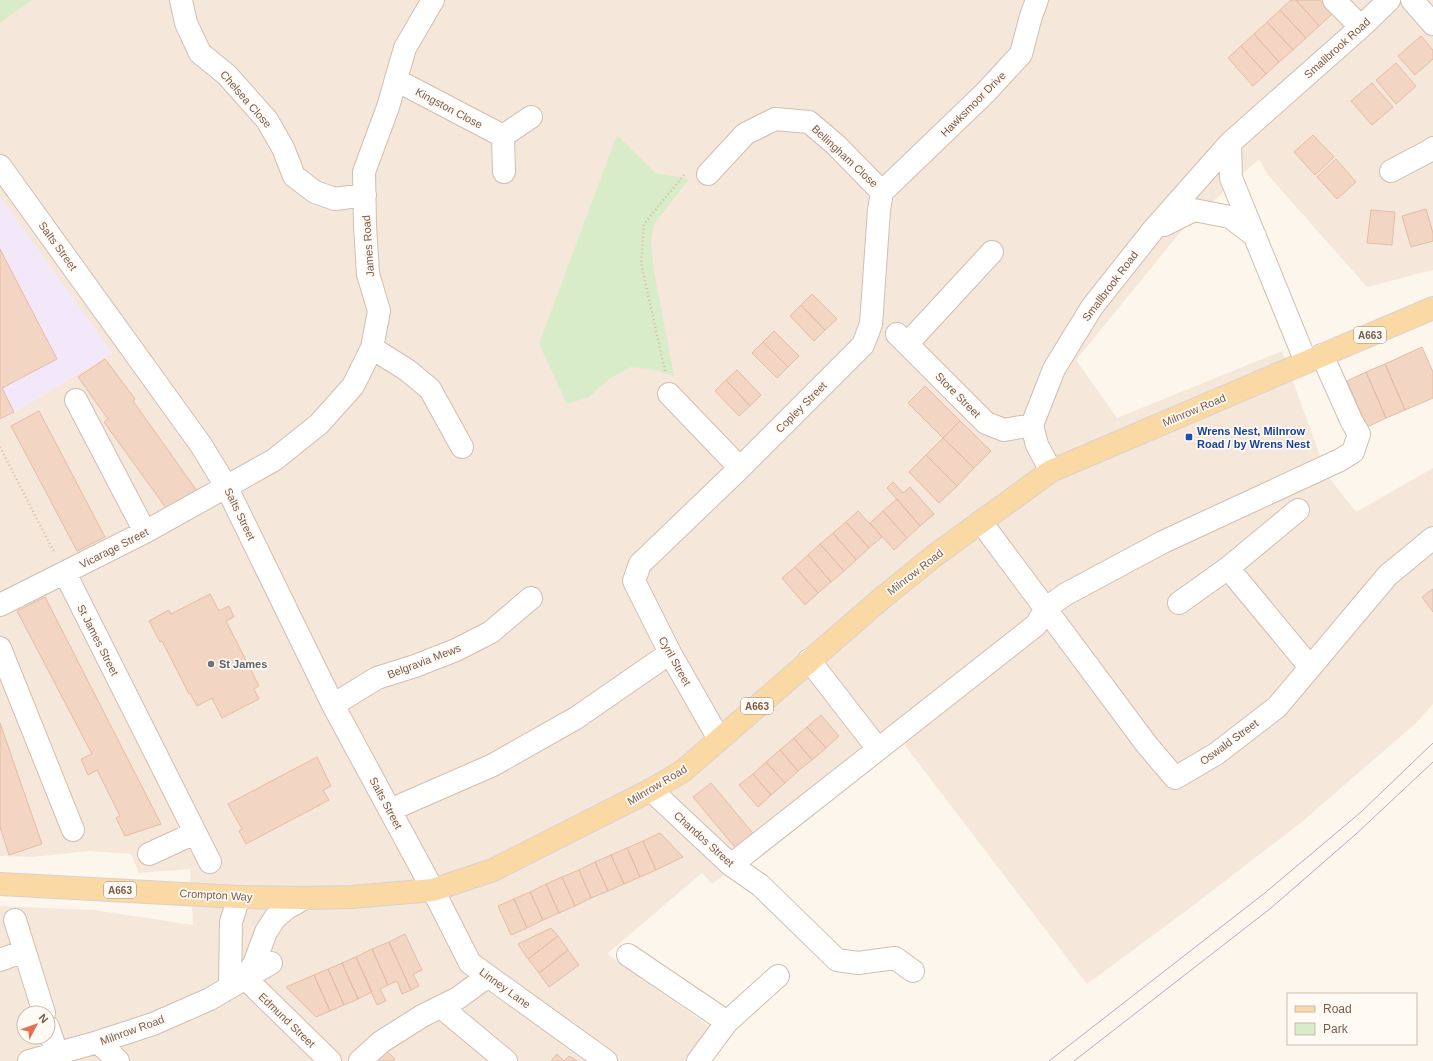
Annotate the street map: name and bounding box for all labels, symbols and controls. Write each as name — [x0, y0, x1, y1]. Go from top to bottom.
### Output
street label: Smallbrook Road — [1302, 15, 1372, 81]
street label: Chelsea Close — [218, 68, 274, 130]
street label: Hawksmoor Drive — [938, 69, 1008, 139]
street label: Kingston Close — [414, 85, 484, 131]
street label: Bellingham Close — [810, 122, 880, 190]
street label: James Road — [360, 215, 376, 277]
street label: Salts Street — [36, 219, 80, 273]
street label: Smallbrook Road — [1080, 249, 1140, 323]
road number: A663 — [1354, 327, 1386, 343]
street label: Store Street — [933, 370, 983, 420]
street label: Copley Street — [773, 379, 829, 435]
street label: Milnrow Road — [1161, 391, 1227, 429]
place label: Wrens Nest, Milnrow Road / by Wrens Nest — [1197, 425, 1310, 450]
marker: Wrens Nest, Milnrow Road / by Wrens Nest — [1184, 432, 1194, 442]
street label: Salts Street — [222, 486, 258, 542]
street label: Vicarage Street — [78, 525, 150, 571]
street label: Milnrow Road — [885, 547, 945, 597]
street label: St James Street — [75, 602, 121, 678]
street label: Cyril Street — [657, 634, 693, 688]
street label: Belgravia Mews — [386, 641, 463, 681]
place label: St James — [219, 658, 267, 670]
marker: St James — [206, 659, 216, 669]
road number: A663 — [741, 698, 773, 714]
street label: Oswald Street — [1198, 717, 1260, 767]
street label: Milnrow Road — [625, 763, 689, 807]
street label: Salts Street — [367, 775, 405, 831]
street label: Chandos Street — [672, 809, 736, 869]
road number: A663 — [104, 882, 136, 898]
street label: Crompton Way — [179, 887, 253, 903]
street label: Linney Lane — [477, 966, 533, 1010]
street label: Edmund Street — [256, 990, 318, 1050]
legend — [1287, 993, 1417, 1045]
text: Road — [1323, 1002, 1352, 1016]
north arrow — [16, 1005, 56, 1045]
text: N — [36, 1012, 51, 1025]
street label: Milnrow Road — [98, 1013, 166, 1047]
text: Park — [1323, 1022, 1349, 1036]

